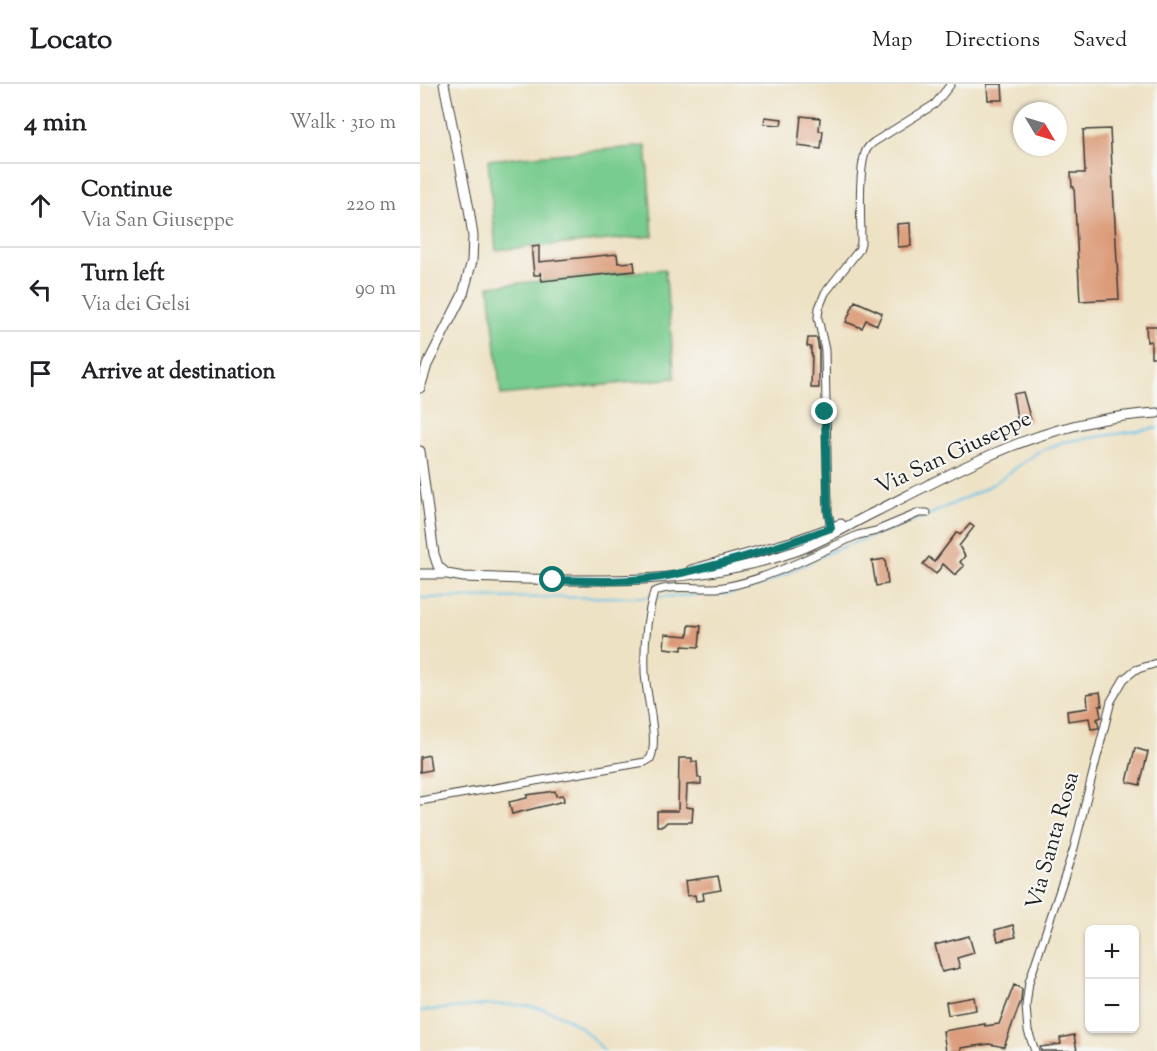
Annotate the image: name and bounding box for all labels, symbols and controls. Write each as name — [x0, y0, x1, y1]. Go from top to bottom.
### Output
text: Locato — [30, 21, 112, 61]
text: Map — [872, 26, 912, 56]
text: Directions — [945, 26, 1040, 56]
text: Saved — [1073, 26, 1127, 56]
north arrow — [1013, 102, 1067, 156]
text: 4 min — [24, 105, 87, 142]
text: Walk · 310 m — [289, 109, 396, 138]
text: Continue — [81, 175, 172, 207]
icon: ahead — [24, 189, 57, 222]
text: 220 m — [346, 191, 396, 220]
text: Via San Giuseppe — [81, 207, 234, 236]
text: Turn left — [81, 259, 164, 291]
icon: left — [24, 273, 57, 306]
text: 90 m — [355, 275, 396, 304]
text: Via dei Gelsi — [81, 291, 190, 320]
icon: arrive — [24, 357, 57, 390]
text: Arrive at destination — [81, 357, 276, 389]
route end — [811, 398, 837, 424]
street label: Via San Giuseppe — [871, 404, 1037, 504]
route start — [539, 566, 565, 592]
street label: Via Santa Rosa — [1019, 768, 1089, 914]
map controls — [1085, 925, 1139, 1033]
button: + — [1085, 925, 1139, 979]
button: − — [1085, 979, 1139, 1033]

